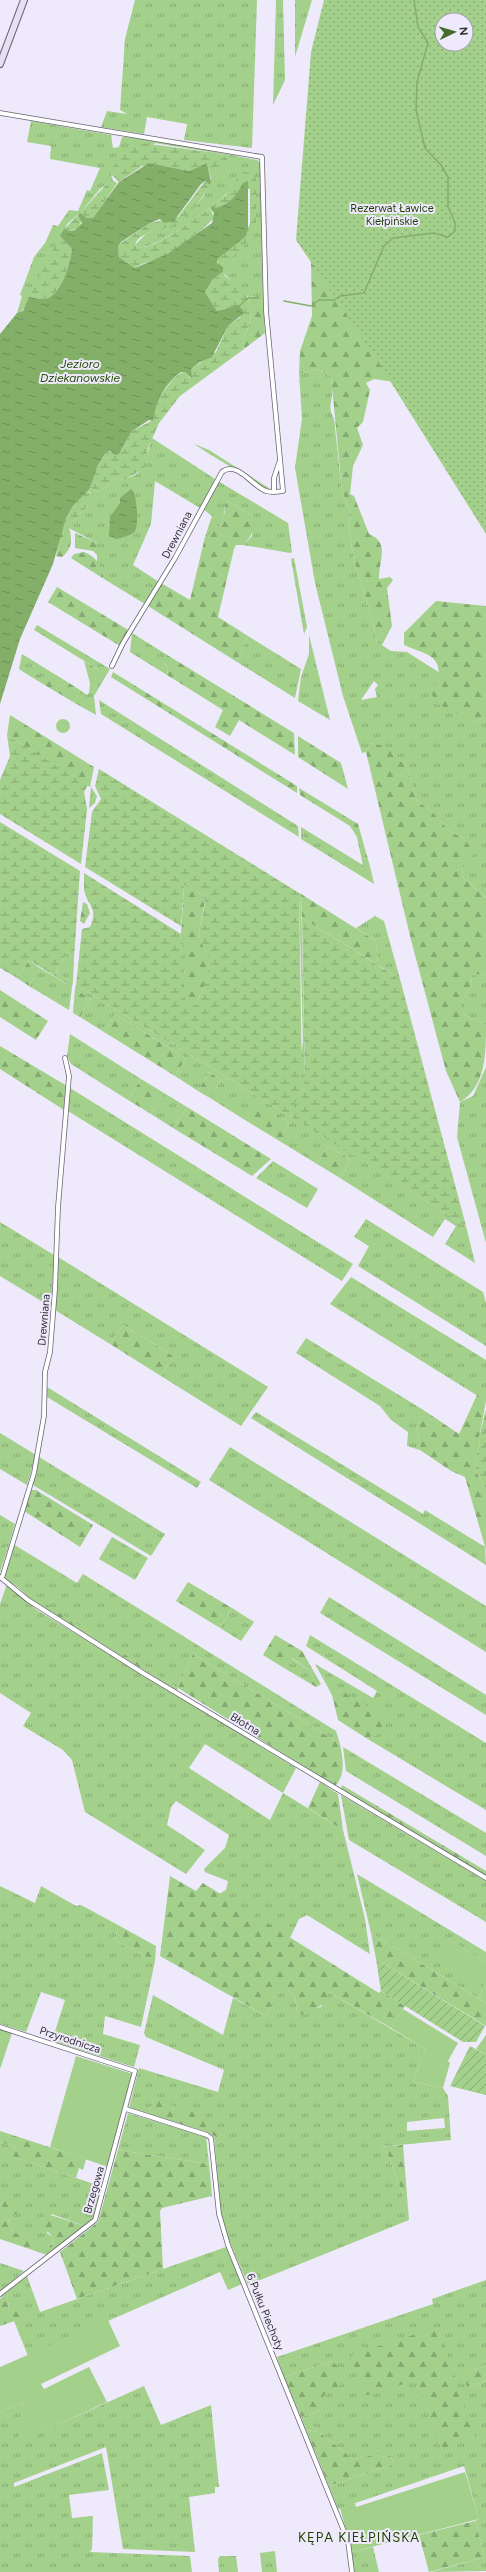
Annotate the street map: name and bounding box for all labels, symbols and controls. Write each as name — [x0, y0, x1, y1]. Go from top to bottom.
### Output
north arrow — [434, 12, 474, 52]
text: N — [457, 26, 470, 36]
park label: Rezerwat Ławice Kiełpińskie — [350, 202, 434, 228]
water label: Jezioro Dziekanowskie — [40, 357, 120, 385]
street label: Drewniana — [159, 509, 195, 561]
street label: Drewniana — [35, 1294, 53, 1346]
street label: Błotna — [228, 1710, 262, 1738]
street label: Przyrodnicza — [38, 2024, 102, 2056]
street label: Brzegowa — [81, 2165, 107, 2215]
street label: 6 Pułku Piechoty — [244, 2272, 286, 2353]
district label: KĘPA KIEŁPIŃSKA — [298, 2530, 420, 2545]

